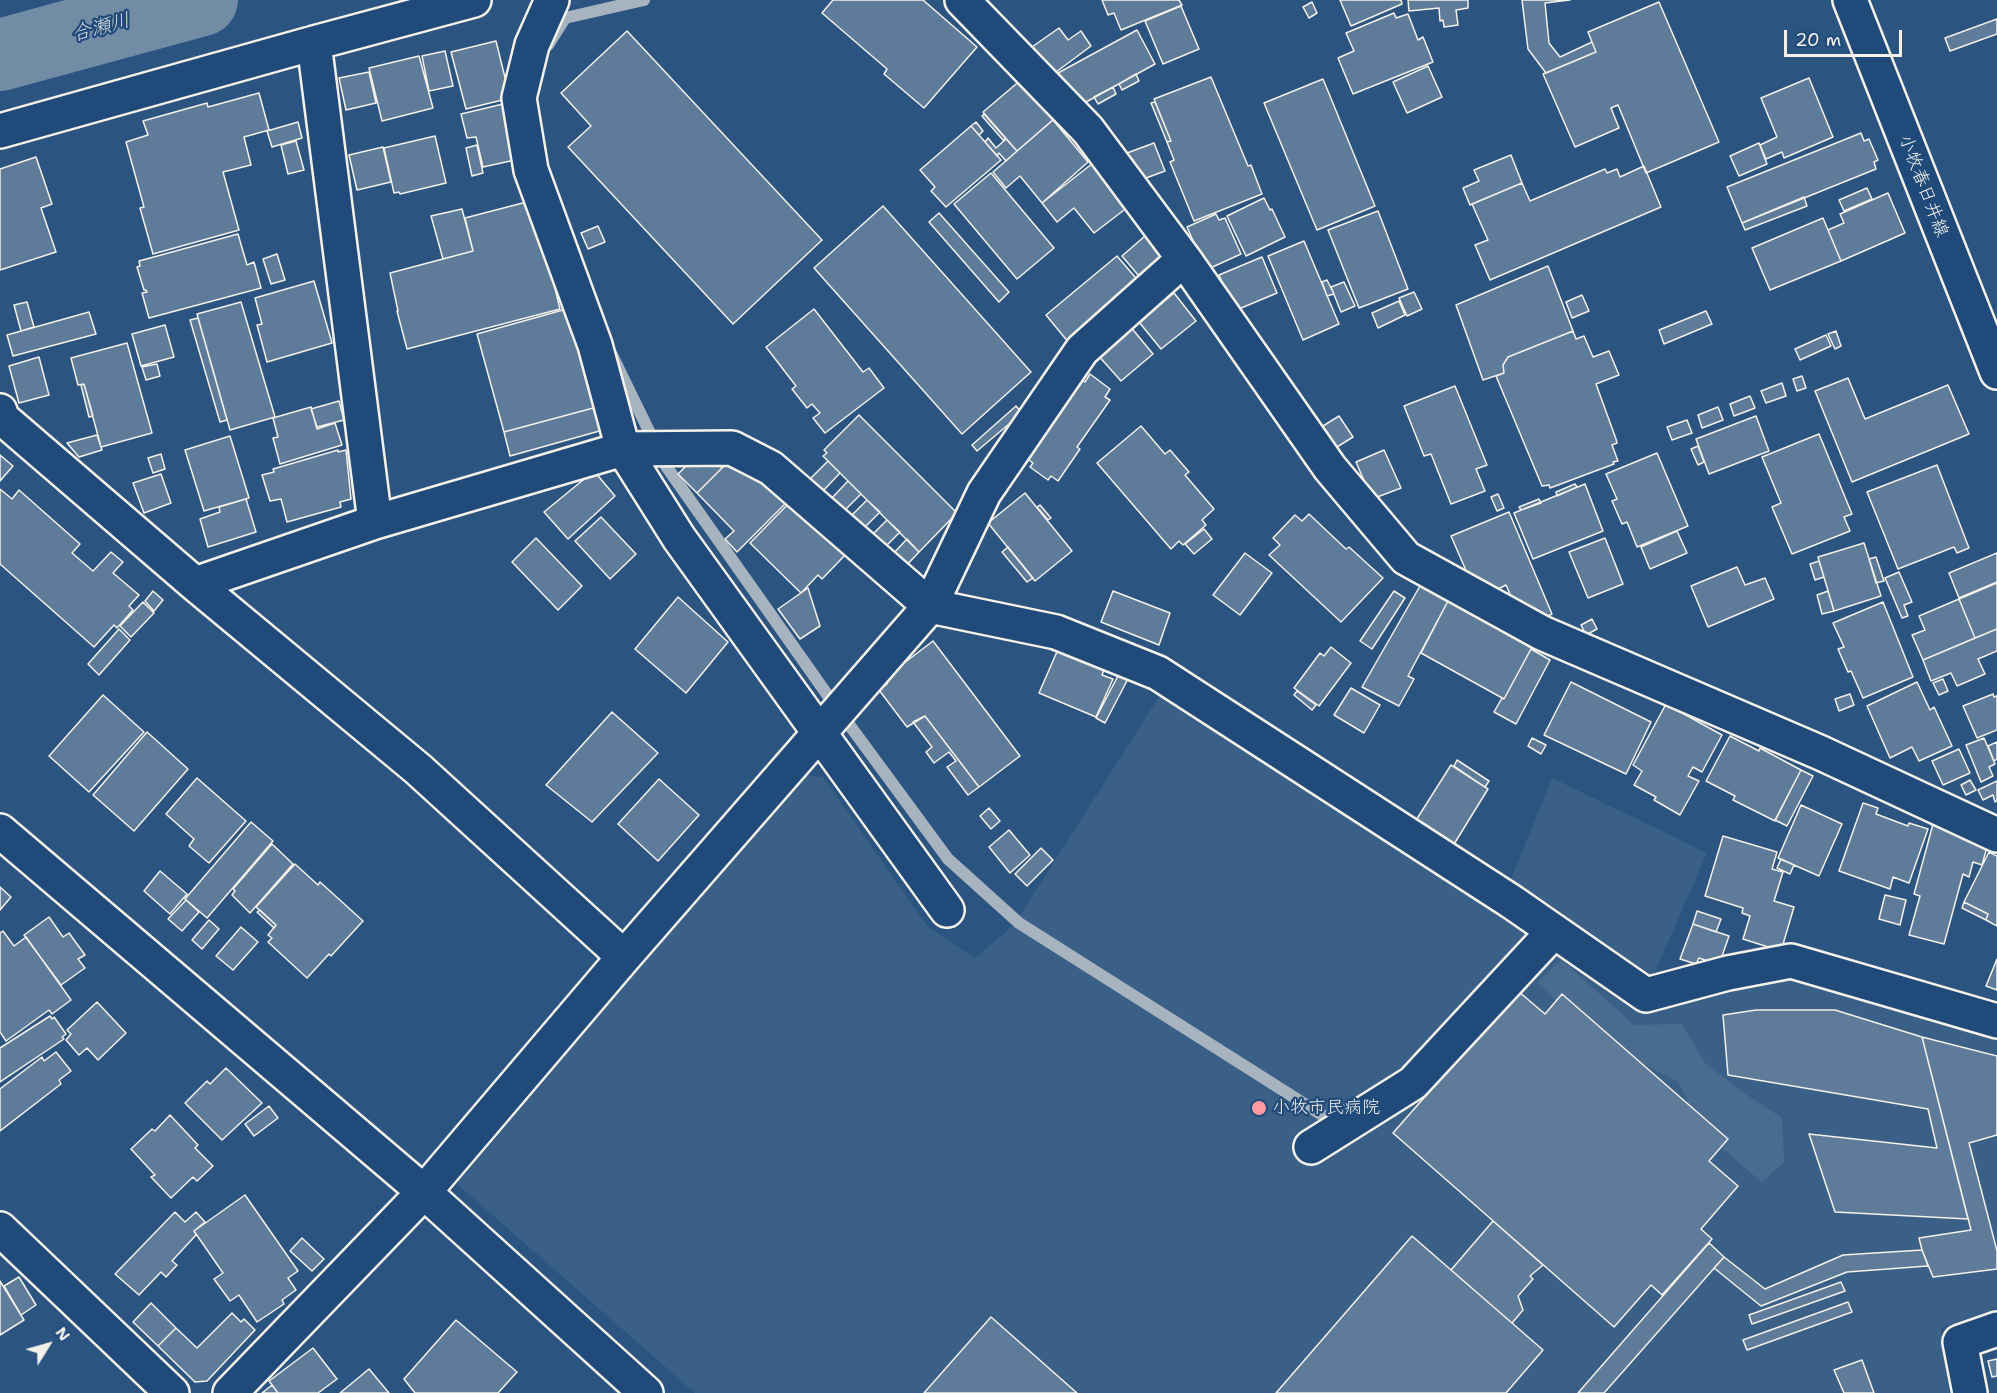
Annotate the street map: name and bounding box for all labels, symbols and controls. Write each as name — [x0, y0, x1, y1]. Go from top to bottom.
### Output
water label: 合瀬川 — [69, 9, 133, 47]
scale bar — [1787, 18, 1906, 56]
text: 20 m — [1795, 28, 1841, 52]
street label: 小牧春日井線 — [1894, 132, 1952, 240]
place label: 小牧市民病院 — [1272, 1097, 1380, 1119]
marker: 小牧市民病院 — [1250, 1099, 1268, 1117]
north arrow — [18, 1315, 78, 1375]
text: N — [51, 1322, 75, 1345]

